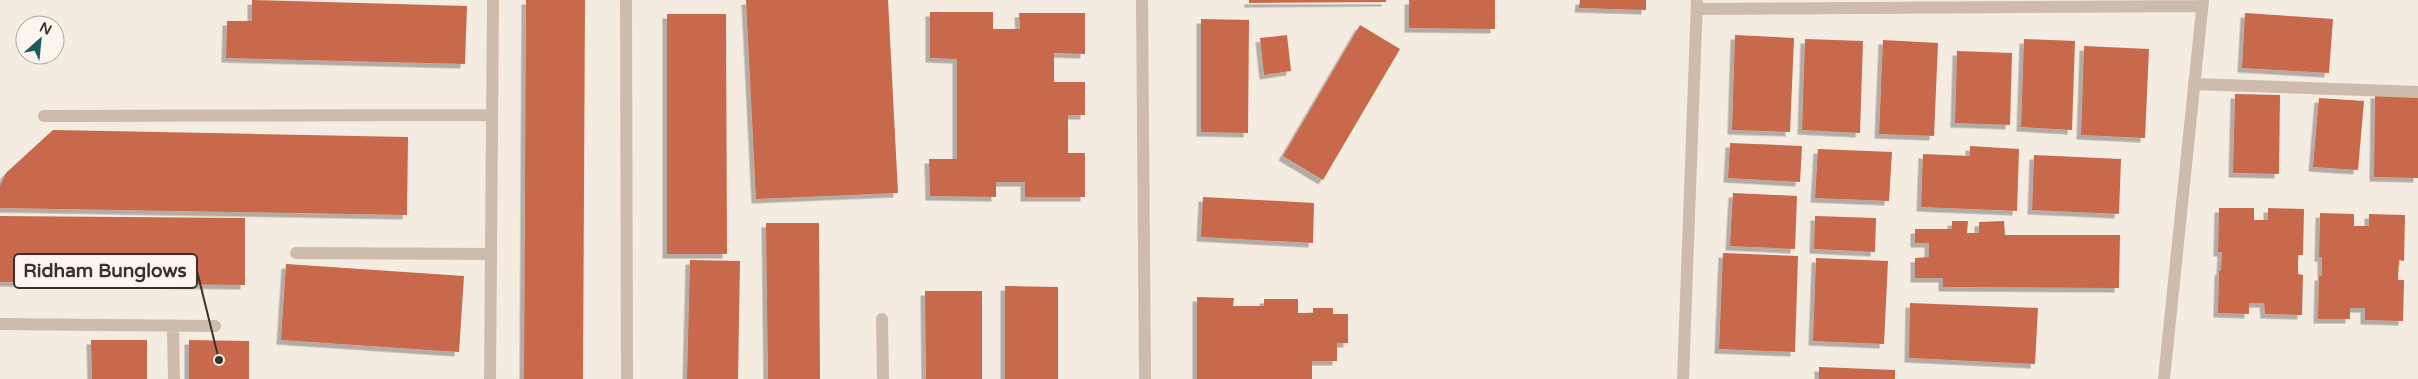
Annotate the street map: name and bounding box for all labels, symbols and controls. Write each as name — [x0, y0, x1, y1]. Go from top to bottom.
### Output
north arrow — [15, 15, 65, 65]
text: N — [37, 19, 55, 39]
callout: Ridham Bunglows — [14, 254, 197, 288]
text: Ridham Bunglows — [23, 260, 187, 283]

